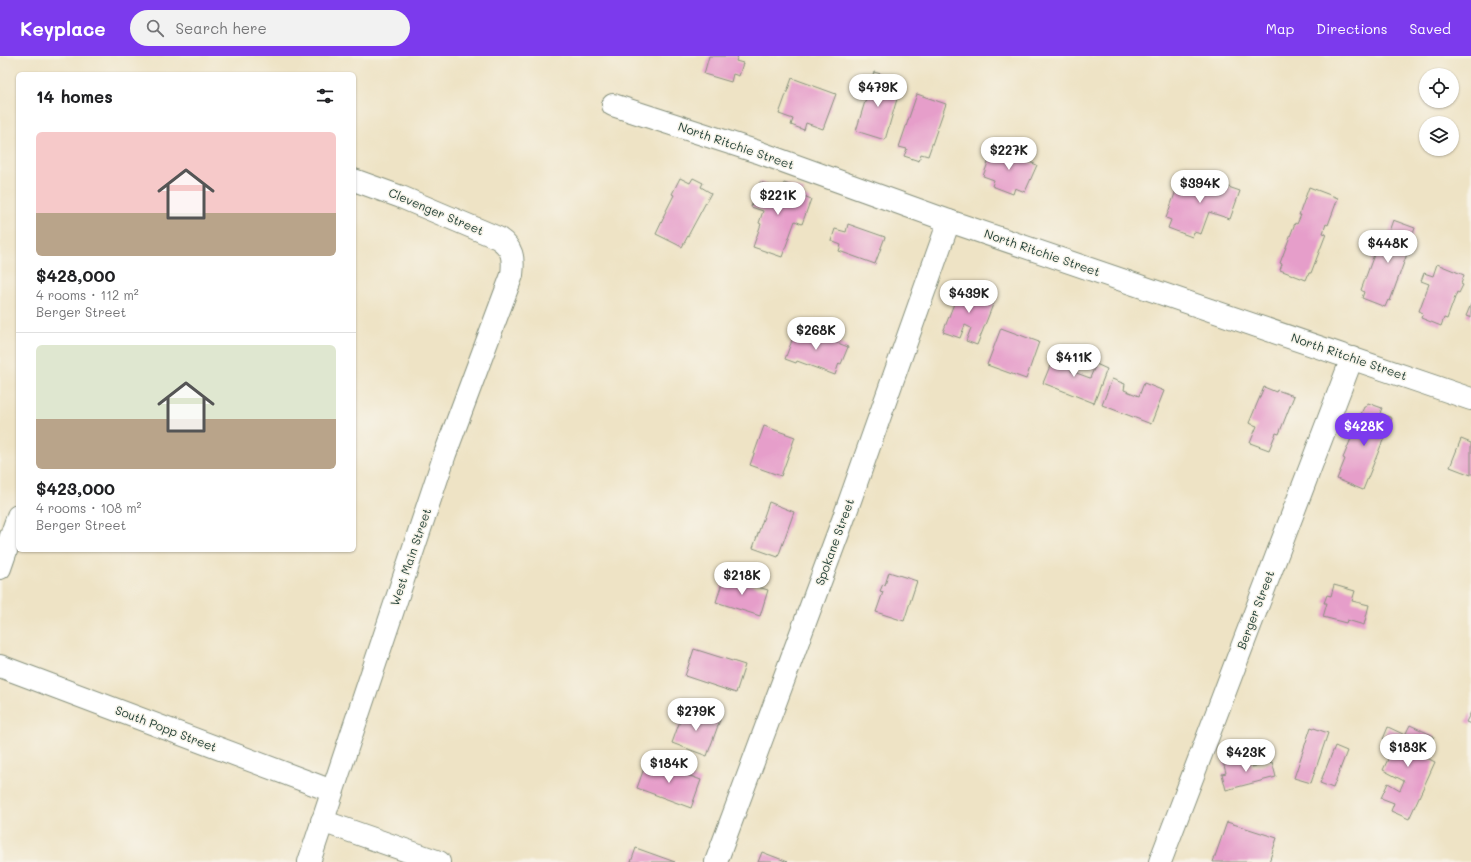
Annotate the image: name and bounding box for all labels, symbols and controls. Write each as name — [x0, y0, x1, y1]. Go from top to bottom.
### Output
search box — [130, 10, 410, 46]
text: Keyplace — [20, 16, 106, 41]
icon: search — [144, 17, 166, 39]
text: Search here — [176, 18, 267, 38]
text: Map — [1266, 19, 1294, 38]
text: Directions — [1316, 19, 1387, 38]
text: Saved — [1409, 19, 1451, 38]
map controls — [1419, 68, 1459, 156]
button: locate — [1419, 68, 1459, 108]
pin: $479K — [850, 74, 906, 108]
text: $479K — [858, 78, 898, 95]
text: 14 homes — [36, 85, 113, 107]
icon: filters — [314, 85, 336, 107]
button: layers — [1419, 116, 1459, 156]
street label: North Ritchie Street — [676, 118, 796, 172]
pin: $227K — [981, 137, 1037, 171]
text: $227K — [990, 141, 1028, 158]
icon: home — [150, 158, 222, 230]
pin: $394K — [1172, 170, 1228, 204]
text: $394K — [1180, 174, 1220, 191]
pin: $221K — [750, 182, 806, 216]
street label: Clevenger Street — [386, 184, 486, 238]
text: $221K — [760, 186, 796, 203]
street label: North Ritchie Street — [982, 225, 1102, 279]
pin: $448K — [1360, 230, 1416, 264]
text: $448K — [1367, 234, 1409, 251]
text: $428,000 — [36, 264, 115, 286]
pin: $439K — [941, 280, 997, 314]
text: $439K — [949, 284, 989, 301]
text: 4 rooms · 112 m² — [36, 286, 139, 303]
text: Berger Street — [36, 303, 126, 320]
pin: $268K — [788, 317, 844, 351]
text: $268K — [796, 321, 836, 338]
street label: North Ritchie Street — [1289, 329, 1409, 383]
pin: $411K — [1046, 344, 1102, 378]
text: $411K — [1056, 348, 1092, 365]
icon: home — [150, 371, 222, 443]
pin: $428K — [1336, 413, 1392, 447]
text: $428K — [1344, 417, 1384, 434]
text: $423,000 — [36, 477, 115, 499]
street label: Spokane Street — [811, 496, 857, 587]
text: 4 rooms · 108 m² — [36, 499, 142, 516]
street label: West Main Street — [386, 506, 434, 608]
text: Berger Street — [36, 516, 126, 533]
pin: $218K — [714, 562, 770, 596]
text: $218K — [723, 566, 761, 583]
street label: Berger Street — [1233, 568, 1277, 651]
pin: $279K — [668, 698, 724, 732]
street label: South Popp Street — [113, 701, 219, 755]
text: $279K — [677, 702, 715, 719]
pin: $183K — [1380, 734, 1436, 768]
text: $183K — [1389, 738, 1427, 755]
pin: $423K — [1218, 739, 1274, 773]
text: $423K — [1226, 743, 1266, 760]
pin: $184K — [641, 750, 697, 784]
text: $184K — [650, 754, 688, 771]

